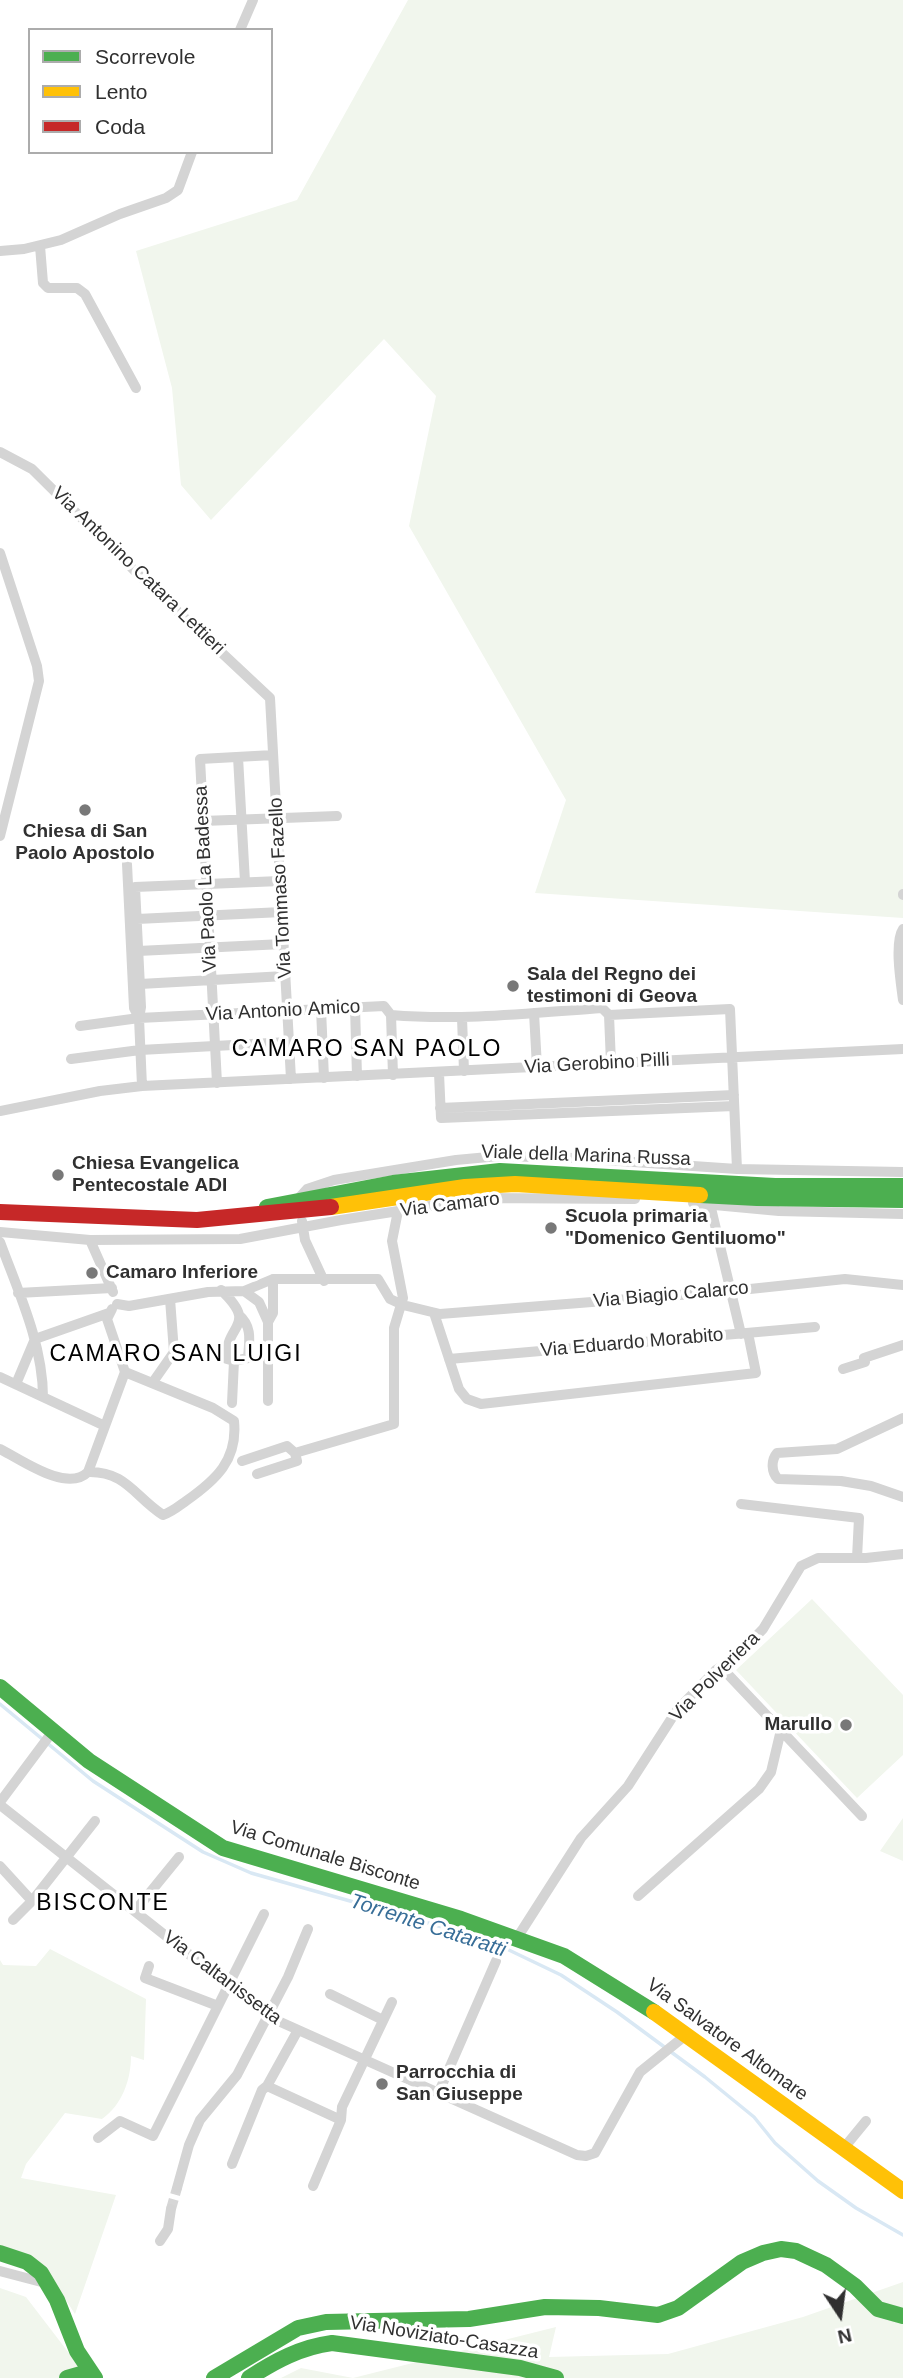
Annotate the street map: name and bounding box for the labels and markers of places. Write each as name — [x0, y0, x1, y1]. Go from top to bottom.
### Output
marker: Chiesa di San Paolo Apostolo — [77, 802, 93, 818]
place label: Chiesa di San Paolo Apostolo — [15, 821, 155, 865]
place label: Sala del Regno dei testimoni di Geova — [527, 964, 697, 1008]
marker: Sala del Regno dei testimoni di Geova — [505, 978, 521, 994]
place label: Chiesa Evangelica Pentecostale ADI — [72, 1153, 239, 1197]
marker: Chiesa Evangelica Pentecostale ADI — [50, 1167, 66, 1183]
place label: Scuola primaria "Domenico Gentiluomo" — [565, 1206, 786, 1250]
marker: Scuola primaria "Domenico Gentiluomo" — [543, 1220, 559, 1236]
place label: Camaro Inferiore — [106, 1262, 258, 1284]
marker: Camaro Inferiore — [84, 1265, 100, 1281]
place label: Marullo — [764, 1714, 832, 1736]
marker: Marullo — [838, 1717, 854, 1733]
place label: Parrocchia di San Giuseppe — [396, 2062, 523, 2106]
marker: Parrocchia di San Giuseppe — [374, 2076, 390, 2092]

